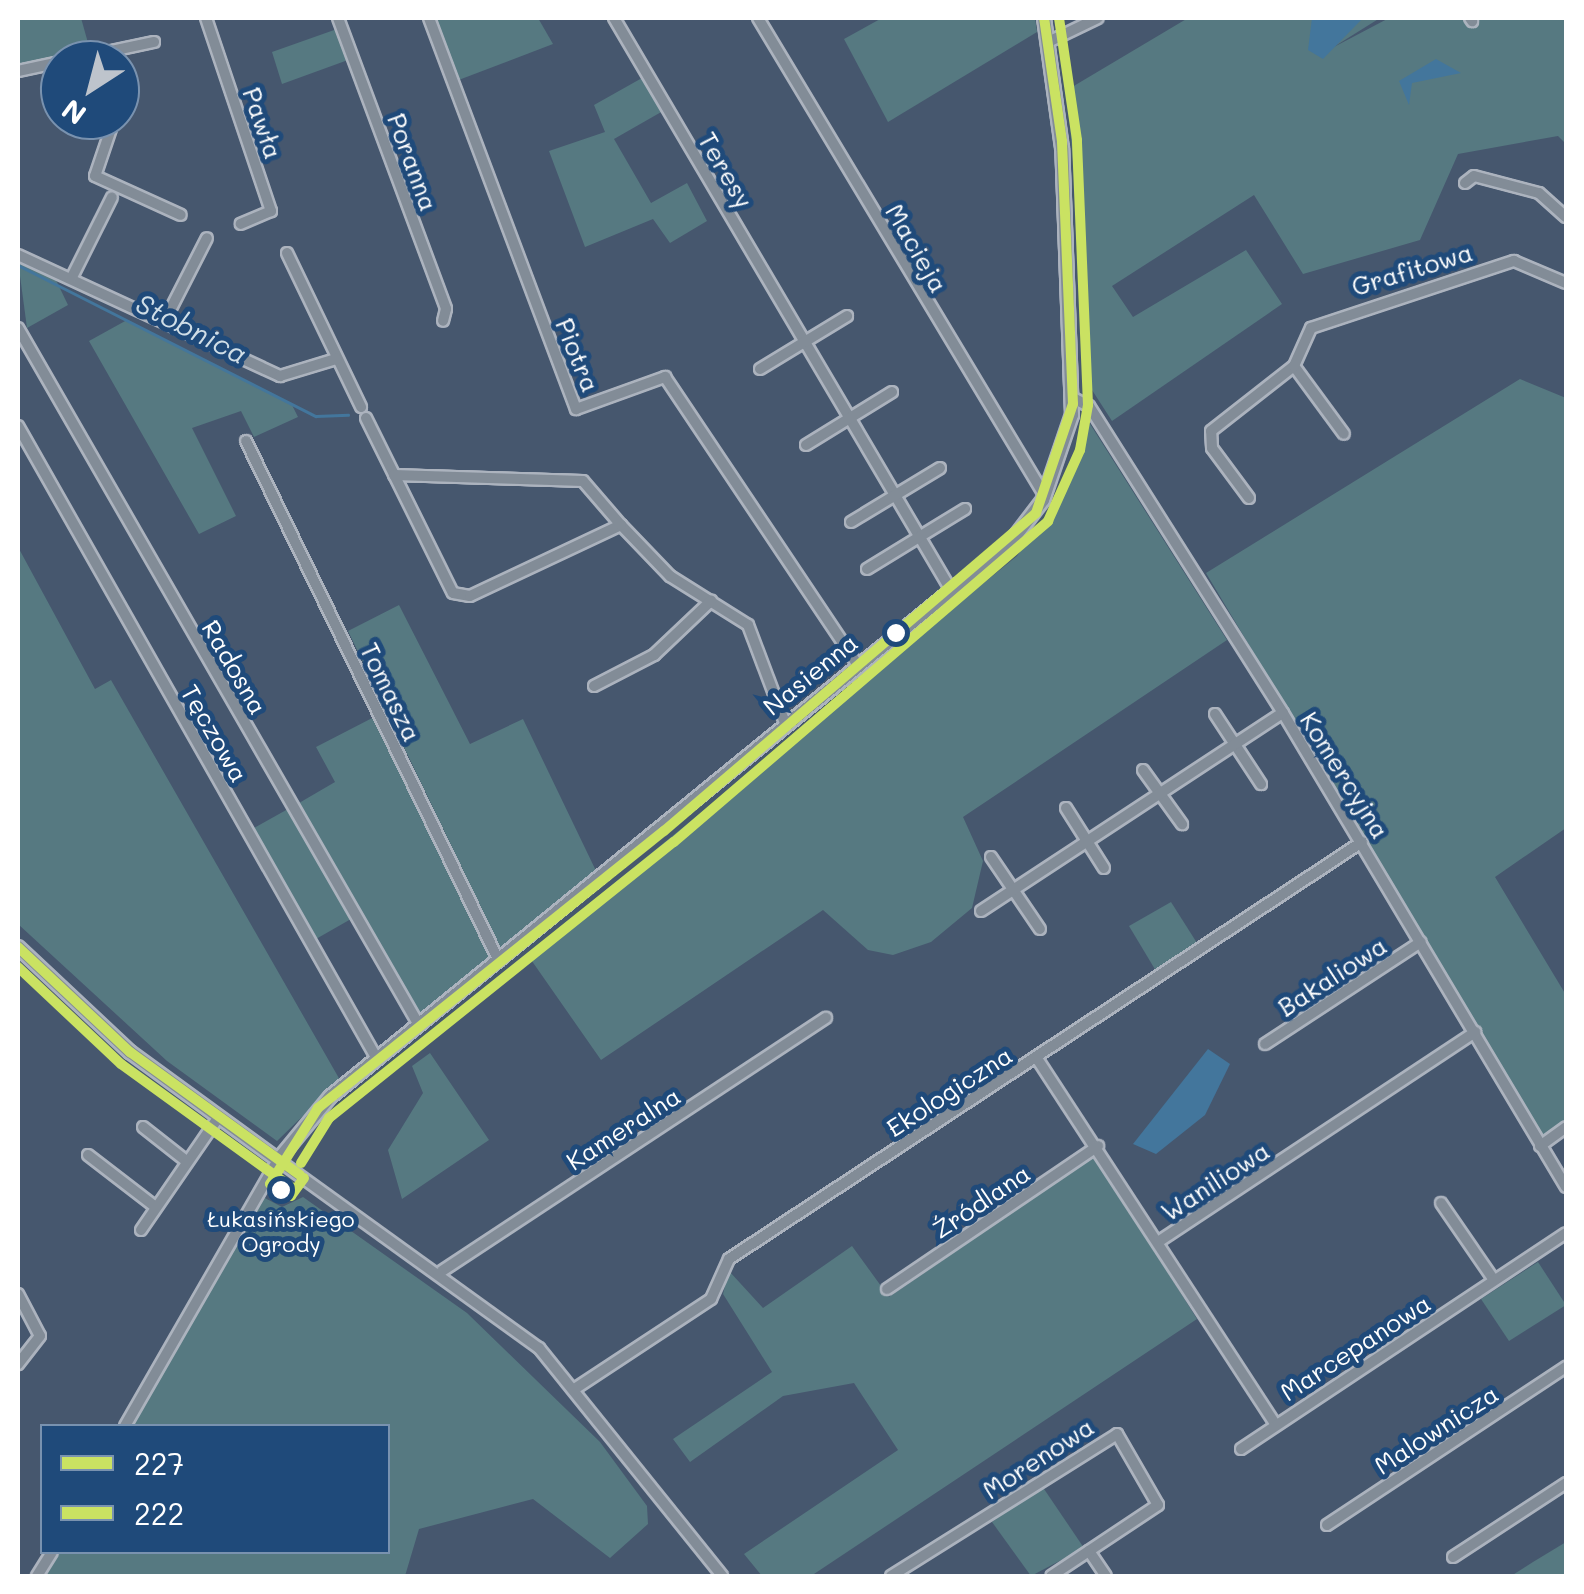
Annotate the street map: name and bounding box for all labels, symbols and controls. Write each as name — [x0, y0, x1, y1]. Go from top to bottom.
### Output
north arrow — [40, 40, 140, 140]
street label: Pawła — [237, 83, 289, 163]
text: N — [54, 92, 93, 133]
street label: Poranna — [382, 109, 444, 215]
street label: Teresy — [692, 127, 760, 213]
street label: Macieja — [880, 198, 954, 298]
street label: Grafitowa — [1348, 236, 1476, 302]
water label: Stobnica — [131, 286, 253, 370]
street label: Piotra — [550, 314, 606, 396]
street label: Radosna — [196, 615, 274, 719]
unlabelled marker — [886, 623, 906, 643]
street label: Nasienna — [757, 627, 863, 721]
street label: Tomasza — [354, 638, 428, 746]
street label: Tęczowa — [175, 679, 255, 787]
street label: Komercyjna — [1294, 706, 1396, 844]
street label: Bakaliowa — [1272, 930, 1392, 1022]
street label: Ekologiczna — [881, 1039, 1017, 1143]
street label: Kameralna — [560, 1080, 686, 1176]
street label: Waniliowa — [1155, 1135, 1275, 1227]
street label: Źródlana — [926, 1157, 1036, 1245]
marker: Łukasińskiego Ogrody — [271, 1180, 291, 1200]
place label: Łukasińskiego Ogrody — [207, 1205, 355, 1256]
street label: Marcepanowa — [1274, 1287, 1436, 1407]
street label: Malownicza — [1368, 1378, 1504, 1480]
street label: Morenowa — [977, 1411, 1099, 1505]
legend — [40, 1424, 390, 1554]
text: 227 — [134, 1443, 184, 1483]
text: 222 — [134, 1493, 184, 1533]

